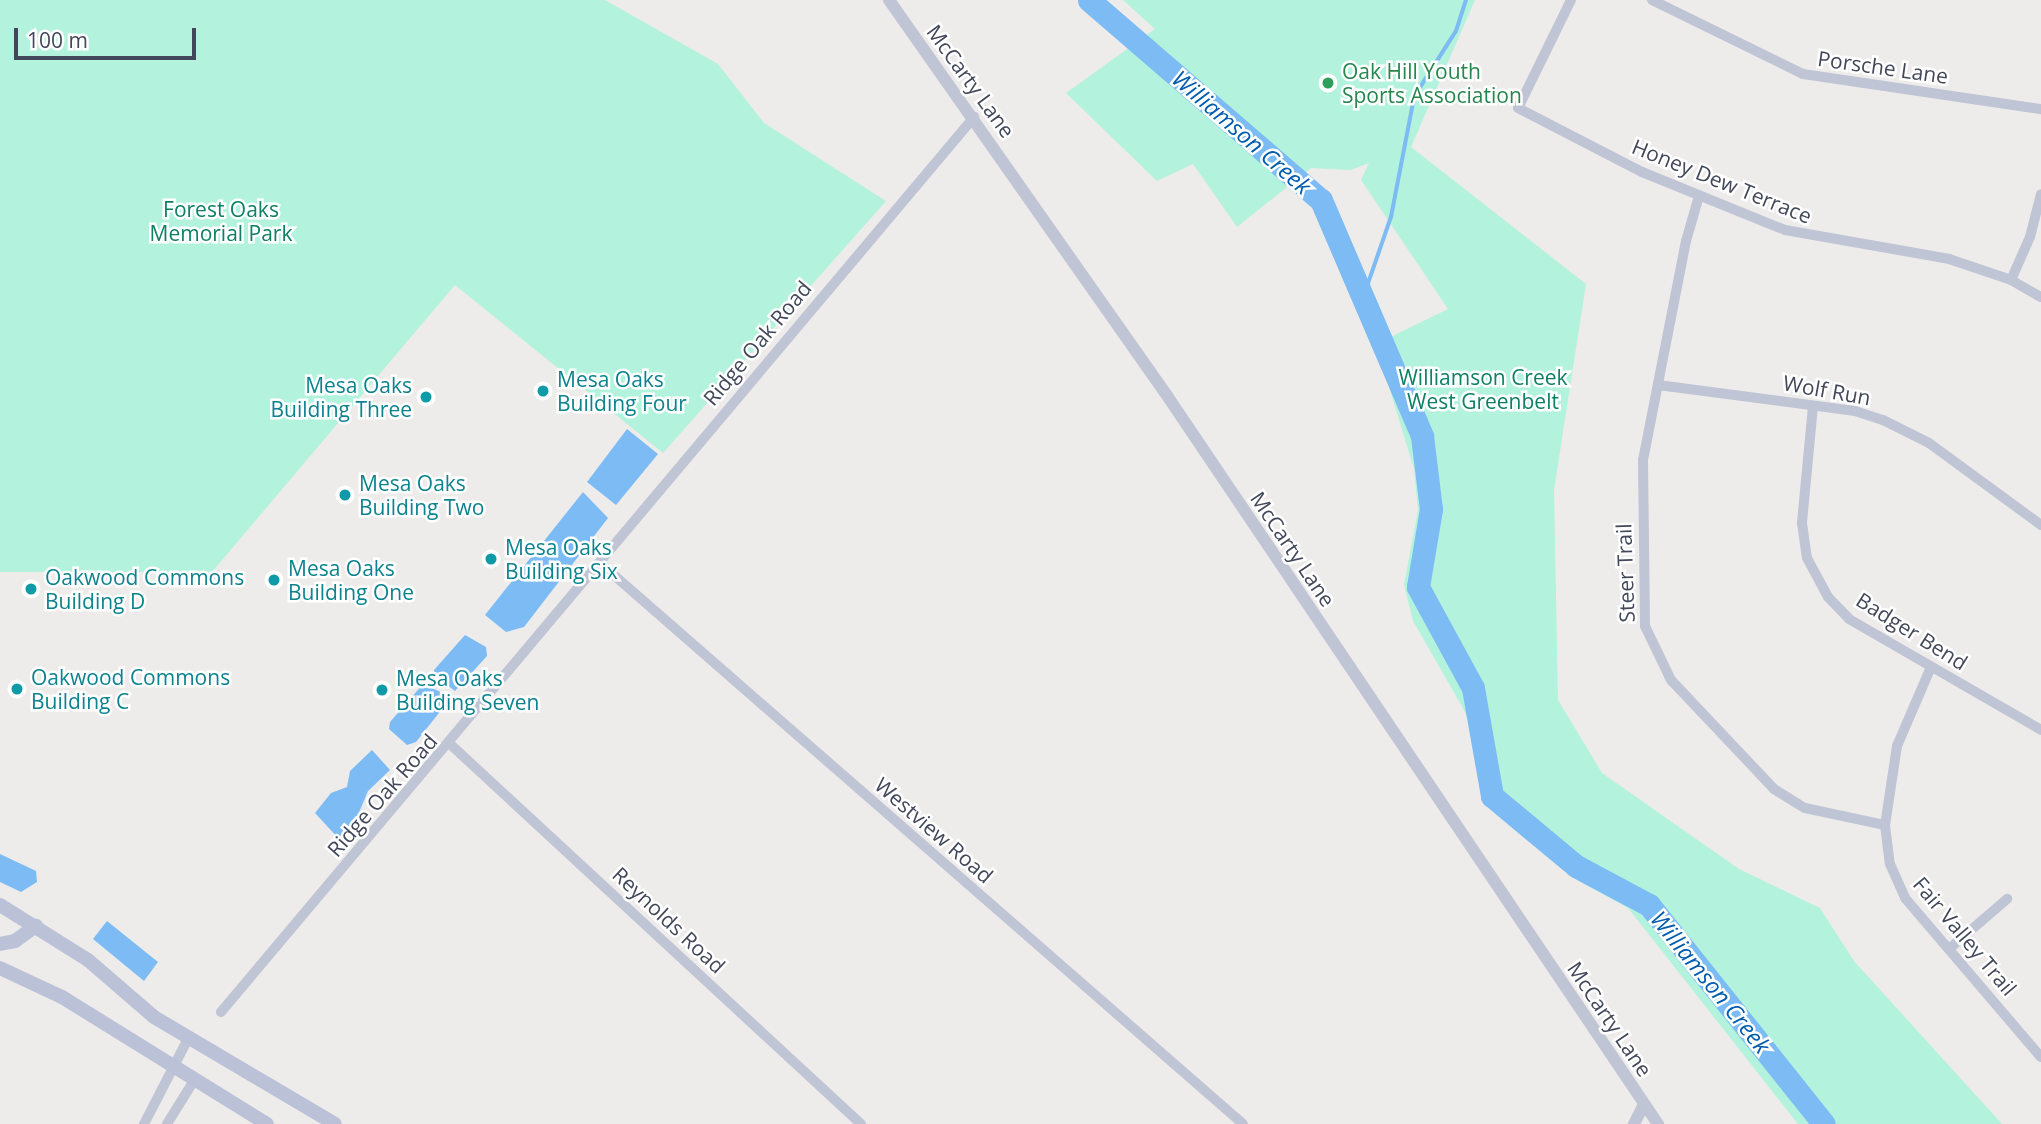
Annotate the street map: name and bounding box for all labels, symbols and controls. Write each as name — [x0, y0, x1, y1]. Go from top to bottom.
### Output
scale bar — [18, 14, 200, 58]
street label: McCarty Lane — [922, 20, 1020, 142]
text: 100 m — [27, 26, 88, 54]
street label: Porsche Lane — [1816, 45, 1950, 89]
place label: Oak Hill Youth Sports Association — [1342, 58, 1522, 108]
water label: Williamson Creek — [1167, 64, 1317, 200]
marker: Oak Hill Youth Sports Association — [1320, 75, 1336, 91]
street label: Honey Dew Terrace — [1628, 133, 1816, 229]
park label: Forest Oaks Memorial Park — [150, 196, 292, 246]
street label: Ridge Oak Road — [698, 276, 816, 410]
park label: Williamson Creek West Greenbelt — [1398, 364, 1568, 414]
place label: Mesa Oaks Building Four — [557, 366, 687, 416]
street label: Wolf Run — [1781, 370, 1873, 410]
place label: Mesa Oaks Building Three — [270, 372, 412, 422]
marker: Mesa Oaks Building Four — [535, 383, 551, 399]
marker: Mesa Oaks Building Three — [418, 389, 434, 405]
place label: Mesa Oaks Building Two — [359, 470, 484, 520]
marker: Mesa Oaks Building Two — [337, 487, 353, 503]
street label: McCarty Lane — [1245, 487, 1341, 611]
street label: Steer Trail — [1611, 523, 1639, 623]
place label: Mesa Oaks Building Six — [505, 534, 618, 584]
marker: Mesa Oaks Building Six — [483, 551, 499, 567]
place label: Mesa Oaks Building One — [288, 555, 414, 605]
place label: Oakwood Commons Building D — [45, 564, 244, 614]
marker: Mesa Oaks Building One — [266, 572, 282, 588]
marker: Oakwood Commons Building D — [23, 581, 39, 597]
street label: Badger Bend — [1852, 587, 1972, 675]
place label: Oakwood Commons Building C — [31, 664, 230, 714]
place label: Mesa Oaks Building Seven — [396, 665, 539, 715]
marker: Oakwood Commons Building C — [9, 681, 25, 697]
marker: Mesa Oaks Building Seven — [374, 682, 390, 698]
street label: Ridge Oak Road — [322, 728, 442, 862]
street label: Westview Road — [870, 772, 998, 888]
street label: Reynolds Road — [608, 862, 730, 978]
street label: Fair Valley Trail — [1908, 872, 2022, 1000]
water label: Williamson Creek — [1645, 905, 1777, 1059]
street label: McCarty Lane — [1562, 957, 1658, 1081]

